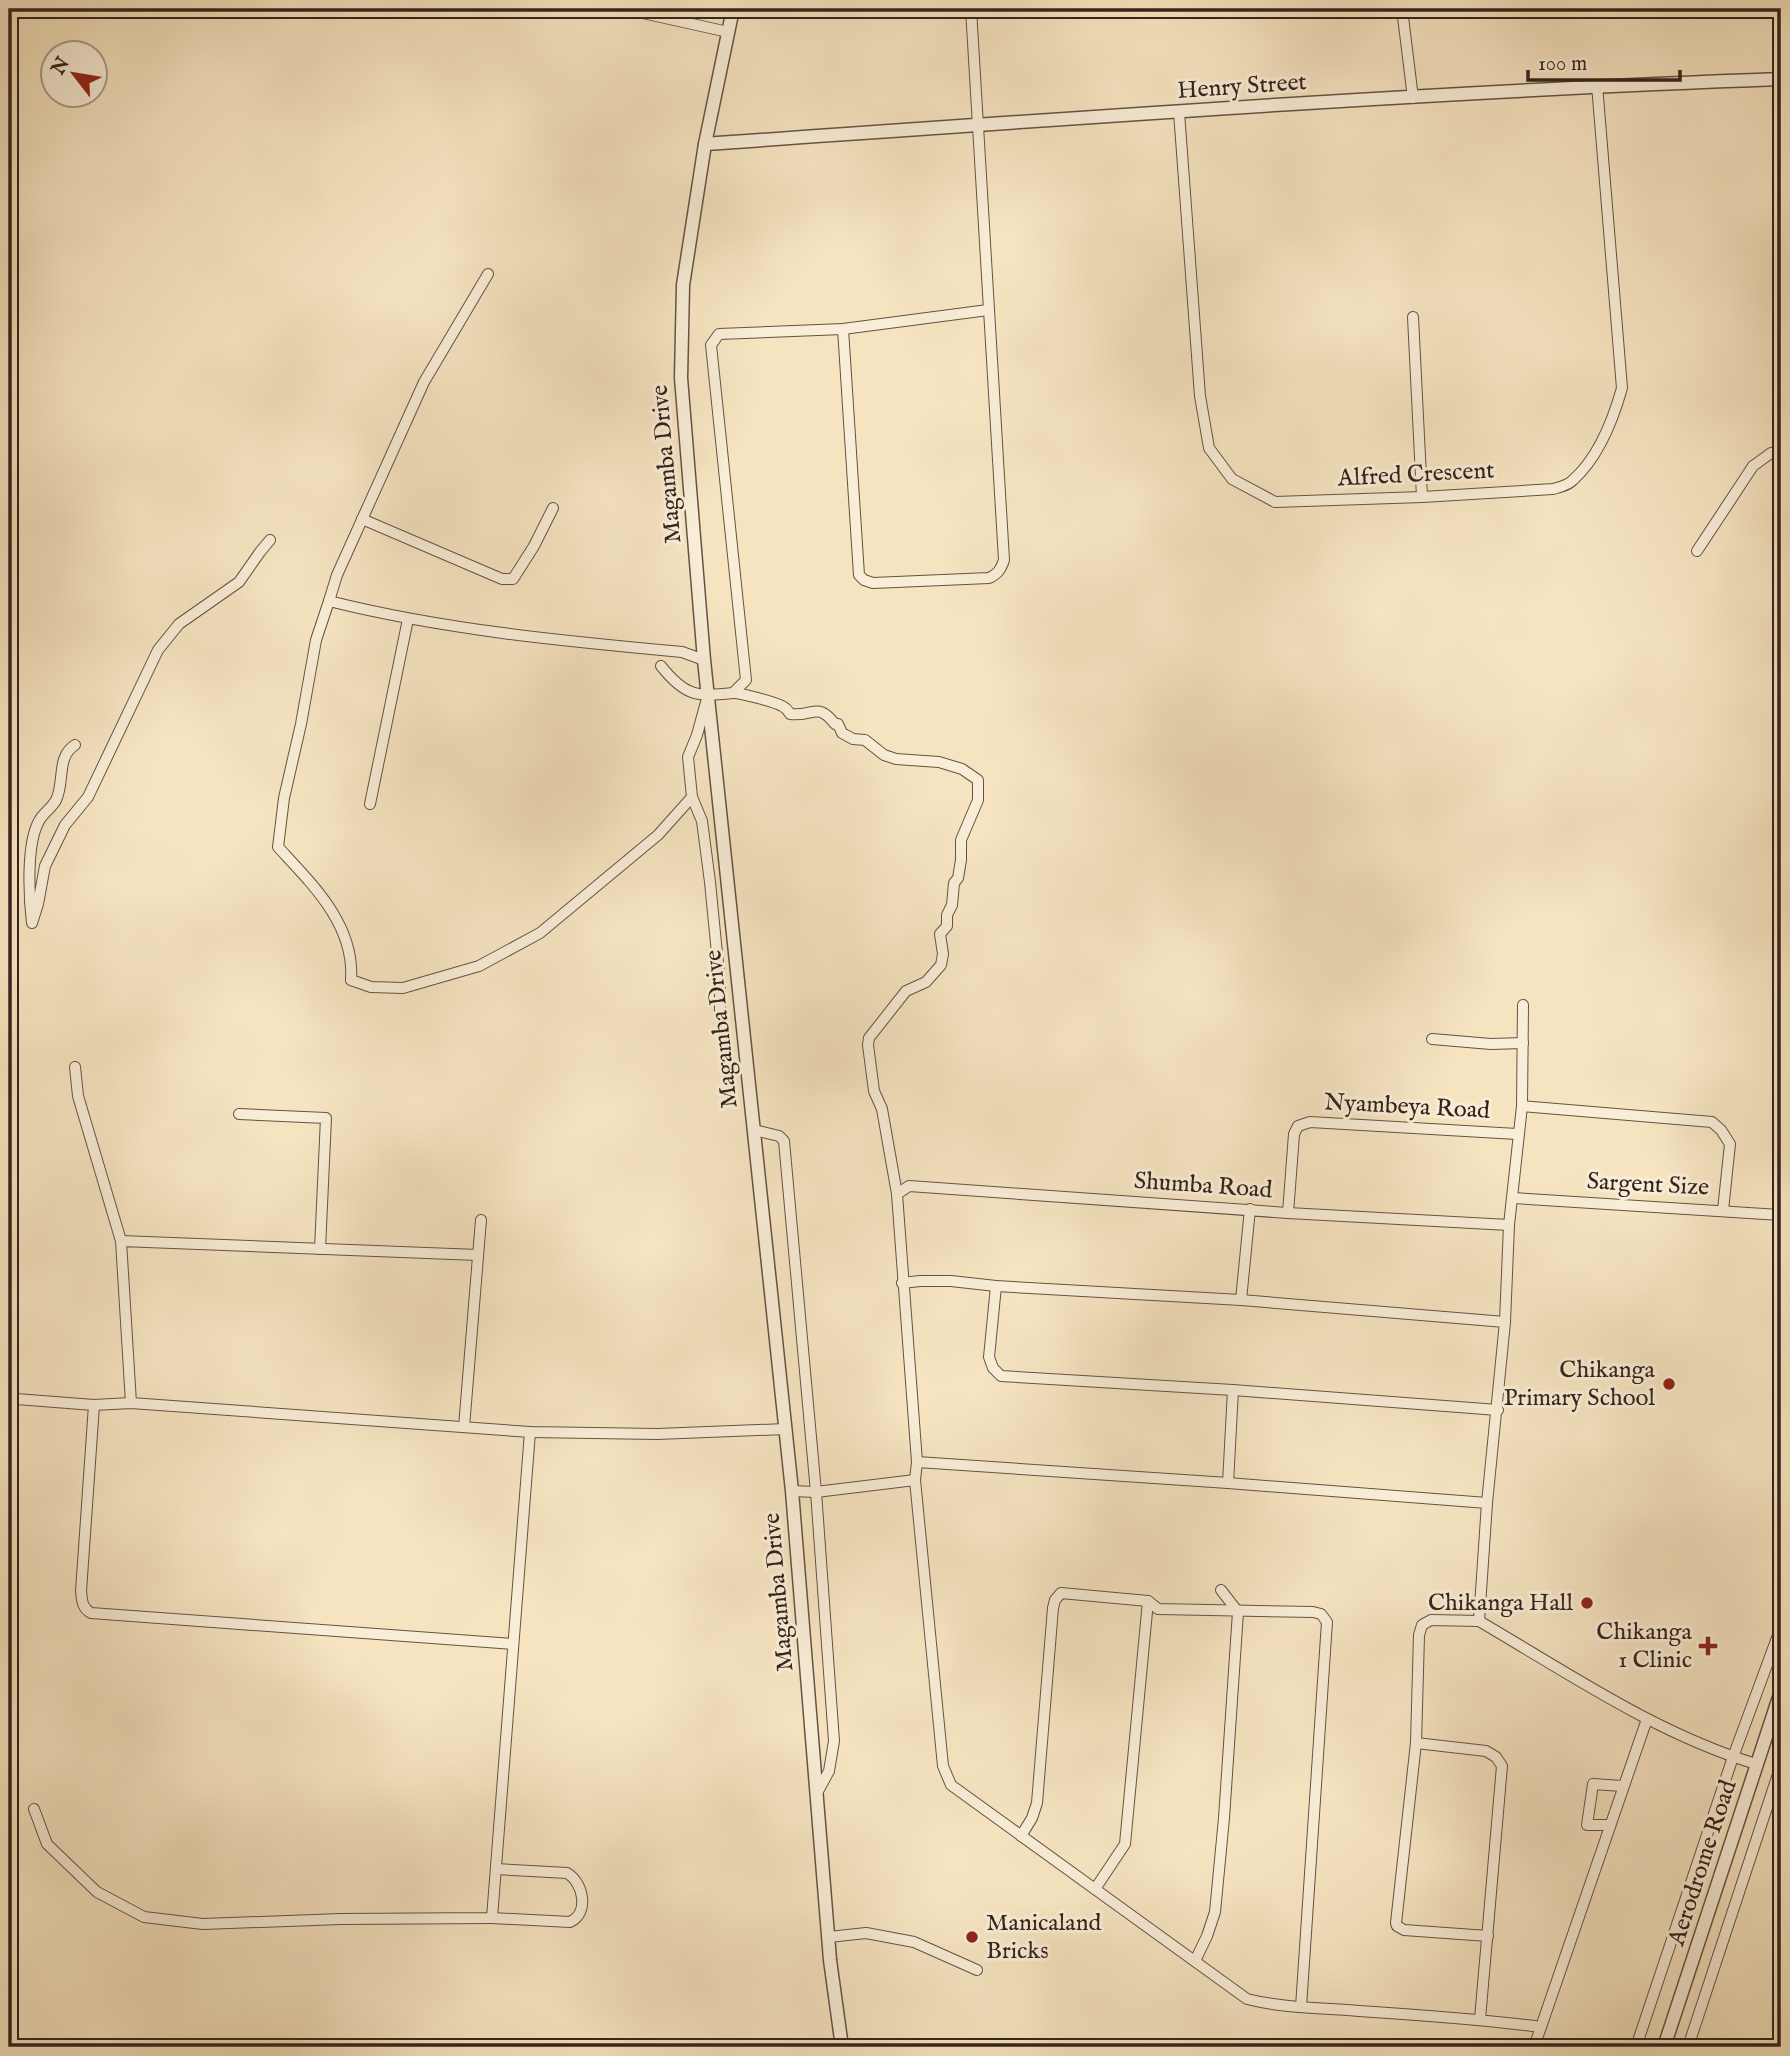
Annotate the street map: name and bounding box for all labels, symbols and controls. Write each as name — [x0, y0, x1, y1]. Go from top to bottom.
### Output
north arrow — [38, 38, 108, 108]
scale bar — [1528, 38, 1680, 82]
text: 100 m — [1538, 51, 1587, 78]
text: N — [46, 53, 76, 80]
street label: Henry Street — [1176, 67, 1308, 107]
street label: Magamba Drive — [645, 383, 689, 545]
street label: Alfred Crescent — [1336, 455, 1495, 495]
street label: Magamba Drive — [698, 948, 746, 1110]
street label: Nyambeya Road — [1323, 1087, 1491, 1127]
street label: Shumba Road — [1133, 1166, 1273, 1206]
street label: Sargent Size — [1586, 1166, 1710, 1204]
place label: Chikanga Primary School — [1503, 1355, 1656, 1414]
marker: Chikanga Primary School — [1661, 1376, 1677, 1392]
street label: Magamba Drive — [757, 1511, 801, 1673]
place label: Chikanga Hall — [1428, 1588, 1573, 1619]
marker: Chikanga Hall — [1579, 1595, 1595, 1611]
place label: Chikanga 1 Clinic — [1596, 1617, 1693, 1676]
marker: Chikanga 1 Clinic — [1698, 1636, 1718, 1656]
street label: Aerodrome Road — [1661, 1776, 1744, 1951]
place label: Manicaland Bricks — [986, 1908, 1101, 1967]
marker: Manicaland Bricks — [964, 1929, 980, 1945]

